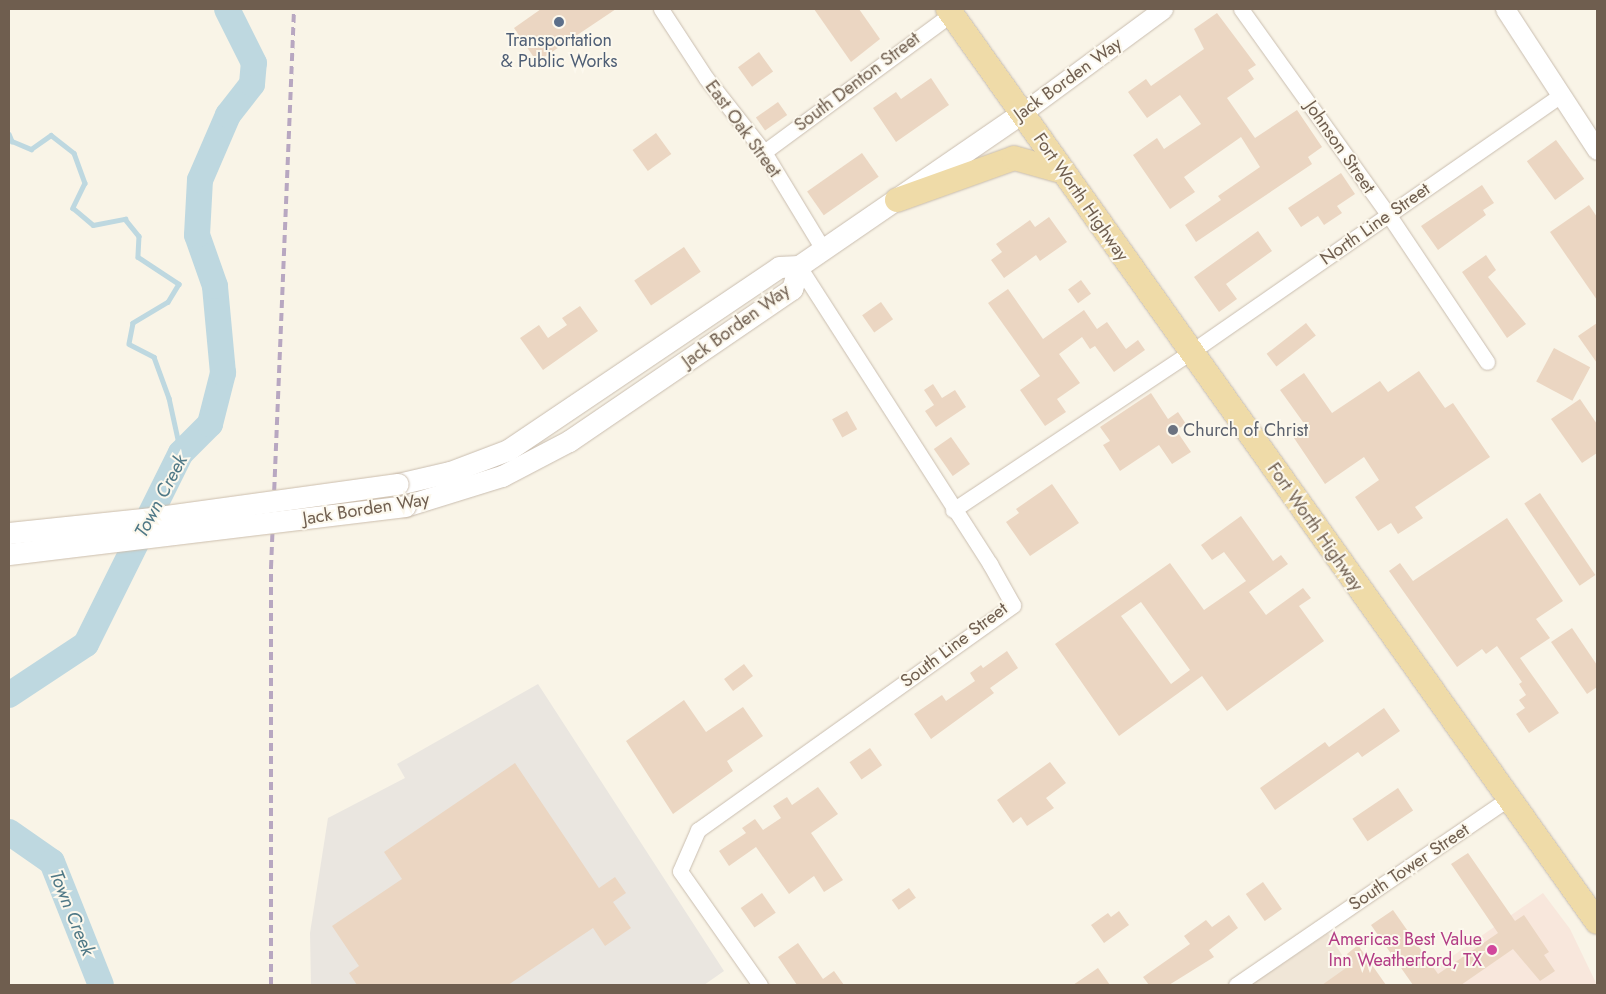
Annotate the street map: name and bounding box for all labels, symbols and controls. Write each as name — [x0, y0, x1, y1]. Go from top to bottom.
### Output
marker: Transportation & Public Works — [553, 16, 565, 28]
street label: South Denton Street — [790, 28, 924, 136]
place label: Transportation & Public Works — [500, 30, 618, 72]
street label: Jack Borden Way — [1010, 33, 1126, 125]
street label: East Oak Street — [701, 76, 785, 182]
street label: Johnson Street — [1300, 97, 1380, 197]
street label: Fort Worth Highway — [1029, 129, 1133, 265]
street label: North Line Street — [1316, 178, 1434, 270]
street label: Jack Borden Way — [678, 280, 794, 372]
place label: Church of Christ — [1183, 419, 1308, 441]
marker: Church of Christ — [1167, 424, 1179, 436]
water label: Town Creek — [130, 451, 192, 541]
street label: Fort Worth Highway — [1263, 459, 1367, 595]
street label: Jack Borden Way — [301, 488, 431, 530]
street label: South Line Street — [896, 598, 1012, 692]
street label: South Tower Street — [1345, 819, 1473, 915]
water label: Town Creek — [45, 867, 99, 959]
place label: Americas Best Value Inn Weatherford, TX — [1328, 929, 1482, 972]
marker: Americas Best Value Inn Weatherford, TX — [1486, 944, 1498, 956]

